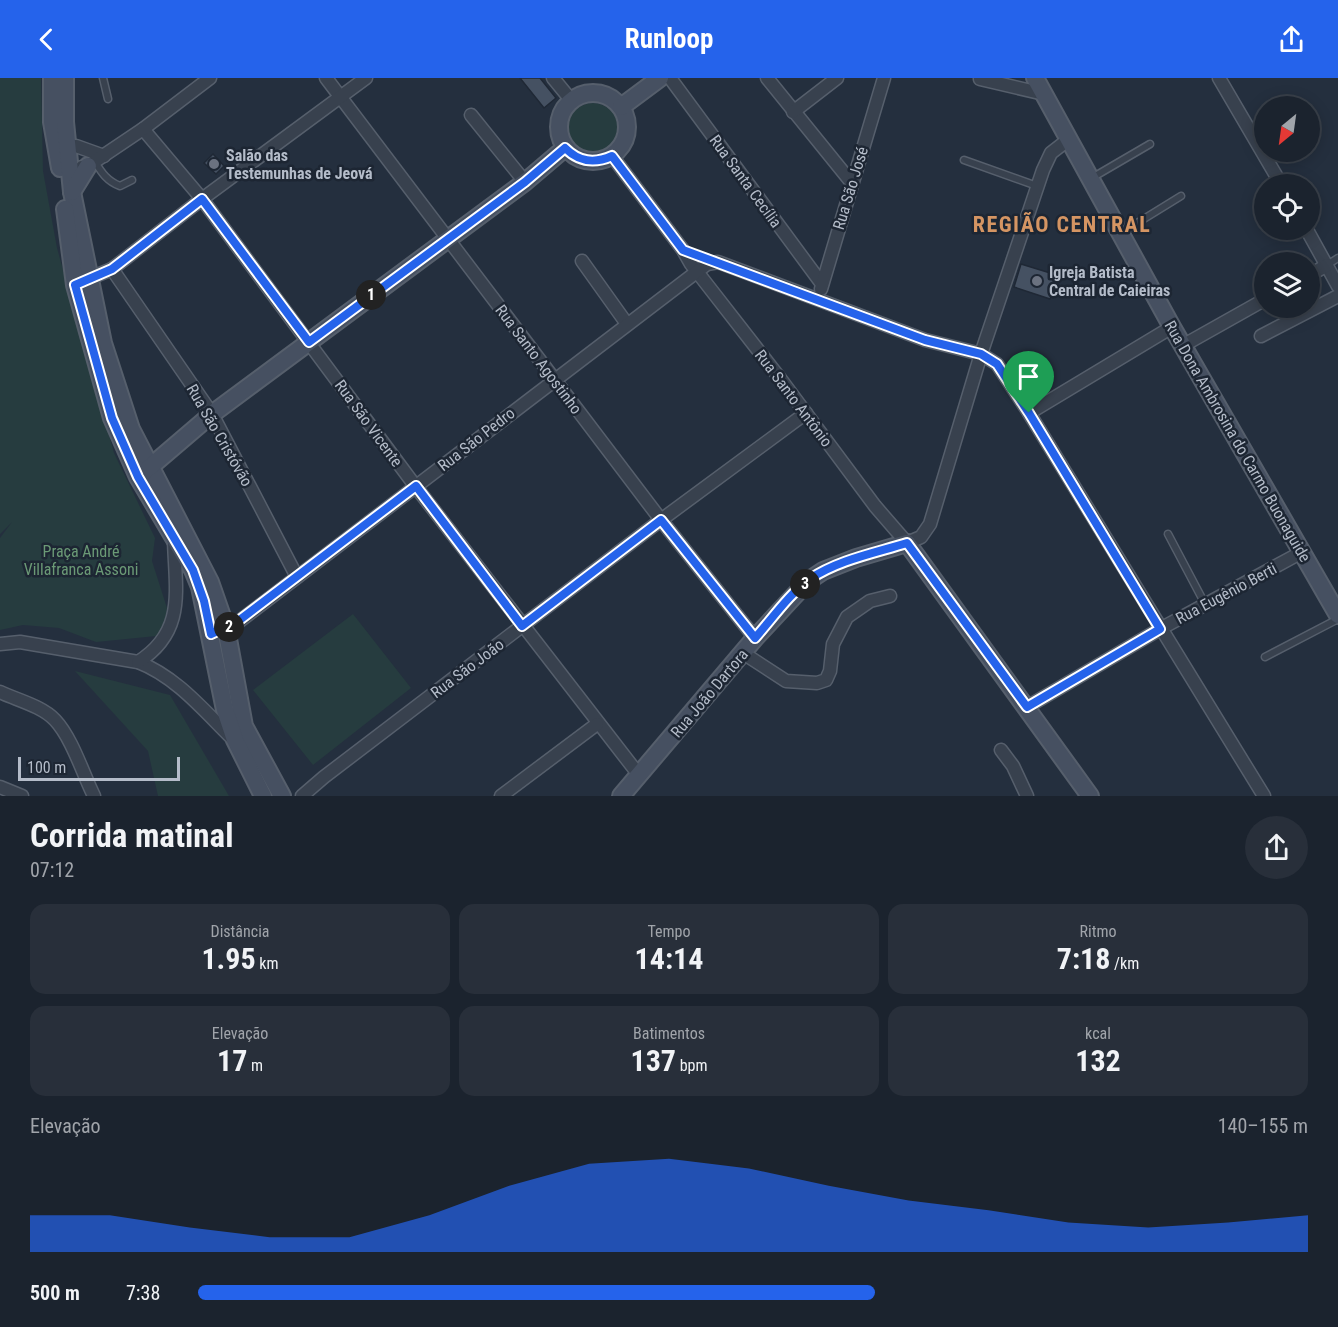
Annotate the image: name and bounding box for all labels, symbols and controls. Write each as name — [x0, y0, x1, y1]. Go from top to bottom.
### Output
icon: back — [30, 23, 63, 56]
text: Runloop — [625, 23, 713, 55]
icon: share — [1275, 23, 1308, 56]
north arrow — [1254, 96, 1320, 162]
map controls — [1254, 96, 1320, 318]
street label: Rua Santa Cecília — [706, 131, 786, 231]
street label: Rua São José — [829, 144, 872, 232]
place label: Salão das Testemunhas de Jeová — [226, 146, 373, 183]
marker: Salão das Testemunhas de Jeová — [207, 157, 221, 171]
button: locate — [1254, 174, 1320, 240]
district label: REGIÃO CENTRAL — [973, 212, 1151, 237]
button: layers — [1254, 252, 1320, 318]
place label: Igreja Batista Central de Caieiras — [1049, 263, 1170, 300]
marker: Igreja Batista Central de Caieiras — [1030, 274, 1044, 288]
pin: 1 — [356, 280, 386, 310]
text: 1 — [367, 285, 375, 304]
street label: Rua Santo Agostinho — [491, 301, 586, 418]
street label: Rua Dona Ambrosina do Carmo Buonaguide — [1160, 317, 1315, 565]
street label: Rua Santo Antônio — [751, 346, 836, 451]
pin — [1003, 351, 1054, 413]
icon: arrive — [1012, 360, 1045, 393]
street label: Rua São Vicente — [331, 376, 406, 470]
street label: Rua São Cristóvão — [183, 381, 257, 490]
street label: Rua São Pedro — [434, 404, 518, 475]
park label: Praça André Villafranca Assoni — [24, 542, 138, 579]
street label: Rua Eugênio Berti — [1173, 559, 1280, 628]
pin: 3 — [790, 569, 820, 599]
text: 3 — [801, 574, 809, 593]
pin: 2 — [214, 612, 244, 642]
text: 2 — [225, 617, 233, 636]
street label: Rua São João — [427, 635, 508, 702]
street label: Rua João Dartora — [667, 645, 752, 741]
scale bar — [18, 754, 180, 782]
text: 100 m — [27, 758, 66, 777]
text: Corrida matinal — [30, 816, 233, 855]
button: share — [1245, 816, 1308, 879]
text: 07:12 — [30, 858, 74, 882]
text: Distância — [211, 922, 269, 941]
text: Tempo — [647, 922, 691, 941]
text: Ritmo — [1080, 922, 1116, 941]
text: 1.95 — [201, 941, 256, 976]
text: 14:14 — [635, 941, 703, 976]
text: 7:18 — [1057, 941, 1110, 976]
text: km — [256, 954, 279, 973]
text: /km — [1110, 954, 1139, 973]
text: Elevação — [212, 1024, 268, 1043]
text: Batimentos — [633, 1024, 705, 1043]
text: kcal — [1085, 1024, 1111, 1043]
text: 17 — [217, 1043, 247, 1078]
text: 137 — [631, 1043, 676, 1078]
text: 132 — [1075, 1043, 1121, 1078]
text: m — [247, 1056, 263, 1075]
text: bpm — [676, 1056, 707, 1075]
text: Elevação — [30, 1114, 101, 1138]
text: 140–155 m — [1218, 1114, 1308, 1138]
text: 500 m — [30, 1281, 80, 1305]
text: 7:38 — [126, 1281, 160, 1305]

